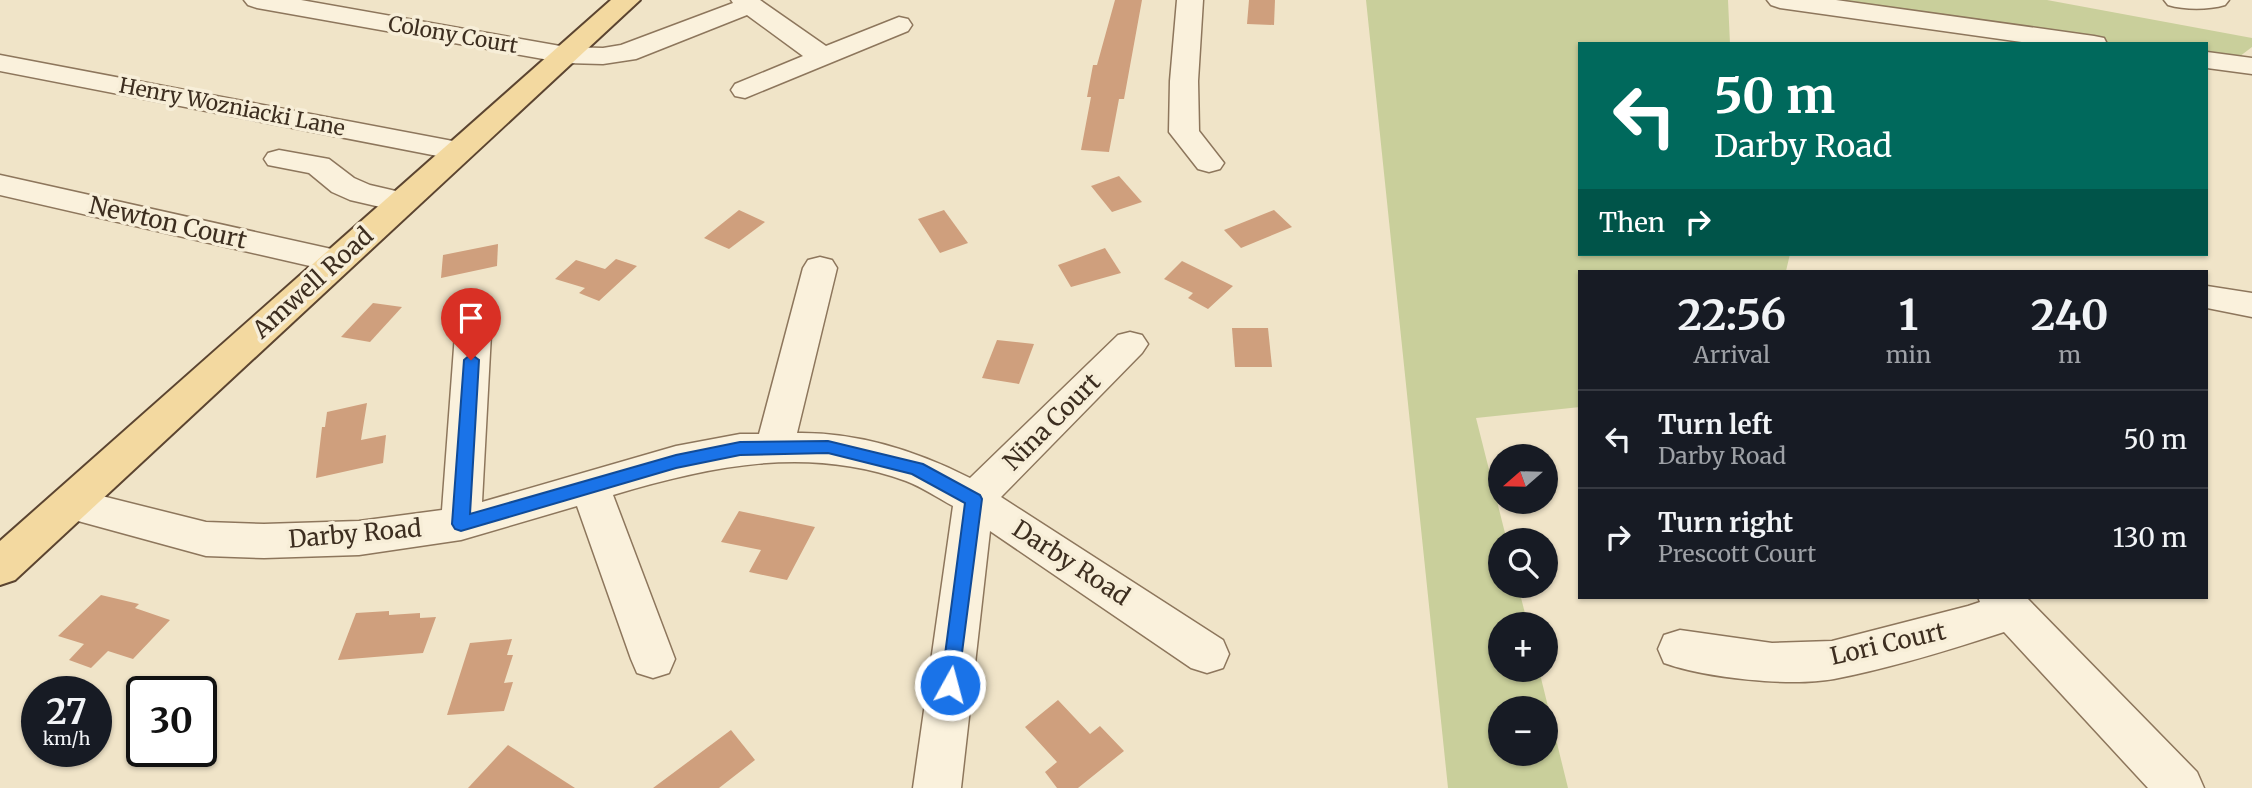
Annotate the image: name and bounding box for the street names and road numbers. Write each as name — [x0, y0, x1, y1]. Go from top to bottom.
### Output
street label: Colony Court — [386, 10, 520, 59]
street label: Henry Wozniacki Lane — [117, 71, 347, 142]
street label: Newton Court — [86, 189, 251, 256]
street label: Amwell Road — [245, 220, 379, 346]
street label: Nina Court — [996, 366, 1107, 477]
street label: Darby Road — [287, 512, 423, 555]
street label: Darby Road — [1007, 513, 1136, 612]
street label: Lori Court — [1827, 615, 1949, 672]

